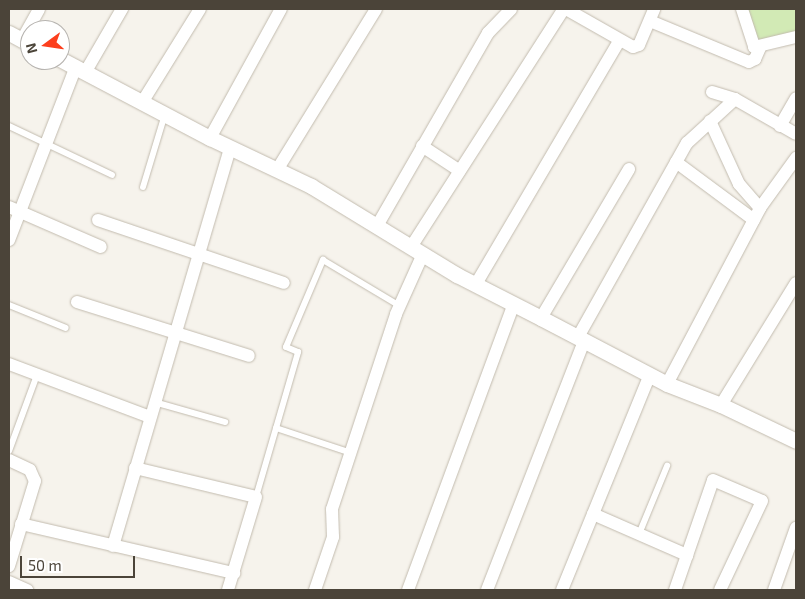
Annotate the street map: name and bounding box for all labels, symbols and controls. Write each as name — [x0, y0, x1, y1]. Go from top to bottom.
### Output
north arrow — [20, 20, 70, 70]
text: N — [21, 42, 40, 55]
scale bar — [22, 546, 138, 578]
text: 50 m — [28, 556, 62, 574]

